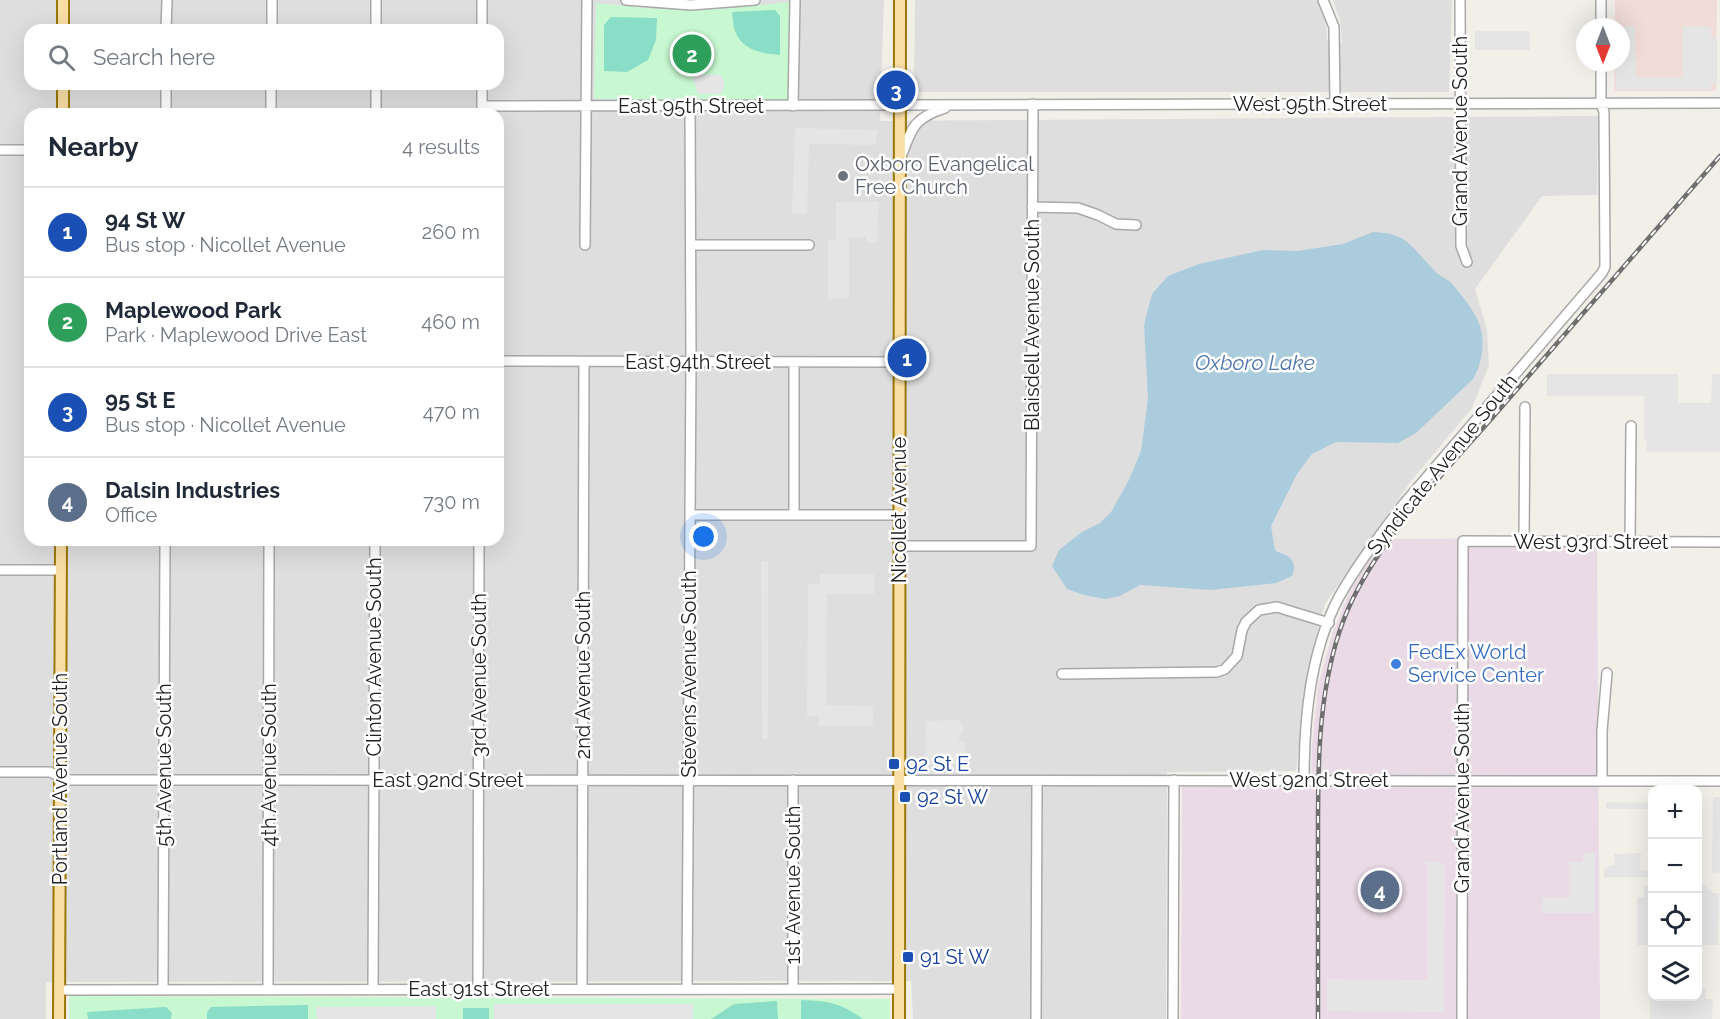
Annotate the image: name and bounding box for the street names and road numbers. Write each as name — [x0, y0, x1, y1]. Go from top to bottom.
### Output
street label: Grand Avenue South — [1448, 36, 1472, 226]
street label: West 95th Street — [1233, 92, 1387, 116]
street label: East 95th Street — [618, 94, 764, 118]
street label: Blaisdell Avenue South — [1020, 219, 1044, 431]
street label: East 94th Street — [625, 350, 771, 374]
street label: Syndicate Avenue South — [1362, 369, 1522, 559]
street label: Nicollet Avenue — [887, 437, 911, 583]
street label: West 93rd Street — [1514, 530, 1669, 554]
street label: Clinton Avenue South — [362, 557, 386, 757]
street label: Stevens Avenue South — [677, 570, 701, 778]
street label: 2nd Avenue South — [571, 591, 595, 759]
street label: 3rd Avenue South — [467, 593, 491, 757]
street label: Portland Avenue South — [48, 673, 72, 885]
street label: 5th Avenue South — [152, 683, 176, 847]
street label: 4th Avenue South — [257, 683, 281, 847]
street label: Grand Avenue South — [1450, 703, 1474, 893]
street label: East 92nd Street — [372, 768, 524, 792]
street label: West 92nd Street — [1229, 768, 1389, 792]
street label: 1st Avenue South — [781, 806, 805, 964]
street label: East 91st Street — [408, 977, 550, 1001]

